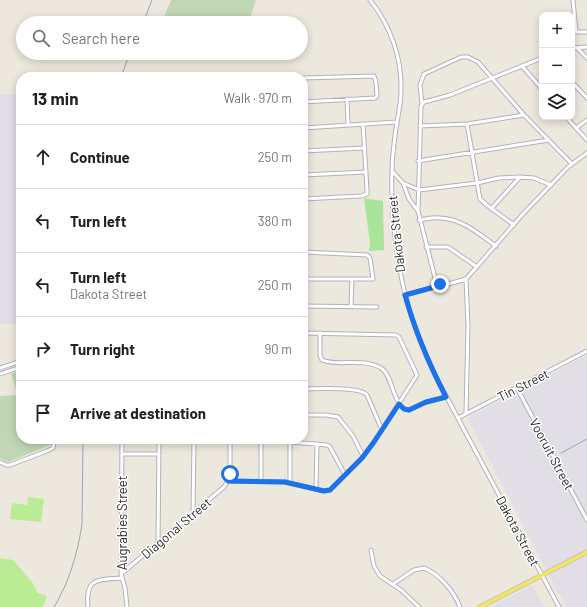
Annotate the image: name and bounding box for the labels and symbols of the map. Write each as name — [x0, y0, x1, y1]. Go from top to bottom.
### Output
street label: Dakota Street — [384, 195, 408, 273]
route end — [431, 275, 449, 293]
street label: Tin Street — [495, 365, 551, 405]
street label: Vooruit Street — [526, 415, 578, 493]
route start — [221, 465, 239, 483]
street label: Augrabies Street — [114, 476, 130, 570]
street label: Dakota Street — [493, 493, 543, 569]
street label: Diagonal Street — [138, 494, 214, 562]

